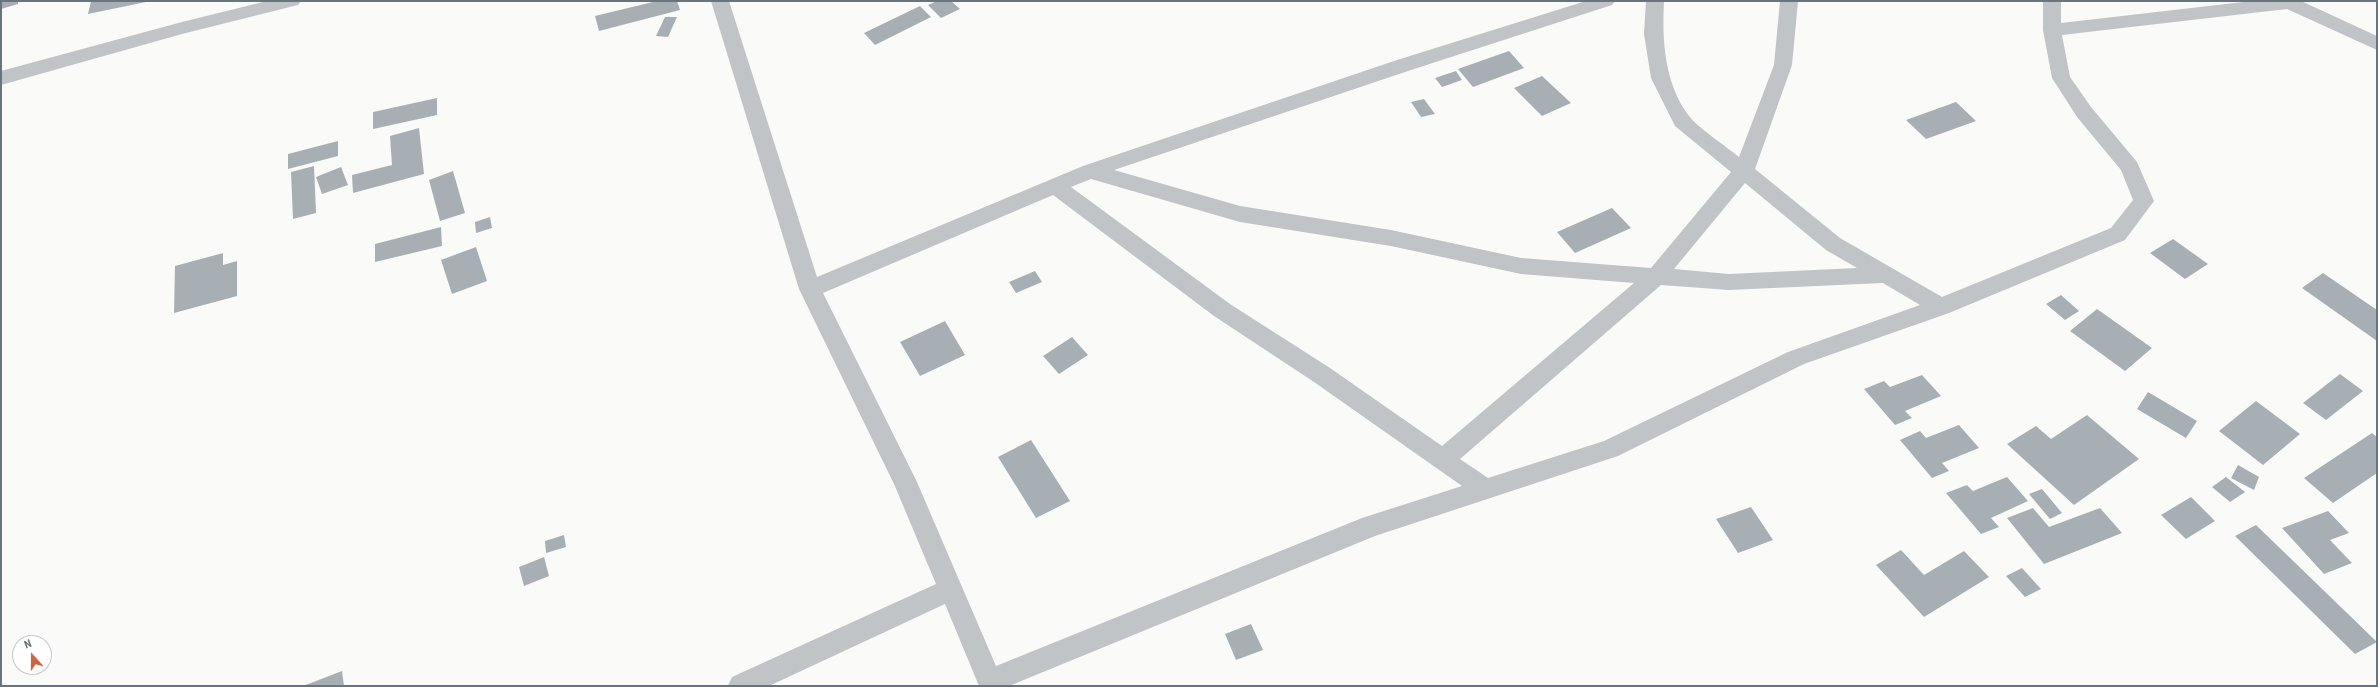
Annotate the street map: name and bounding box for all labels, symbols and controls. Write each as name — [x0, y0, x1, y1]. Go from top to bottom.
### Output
north arrow — [12, 635, 52, 675]
text: N — [22, 637, 33, 652]

